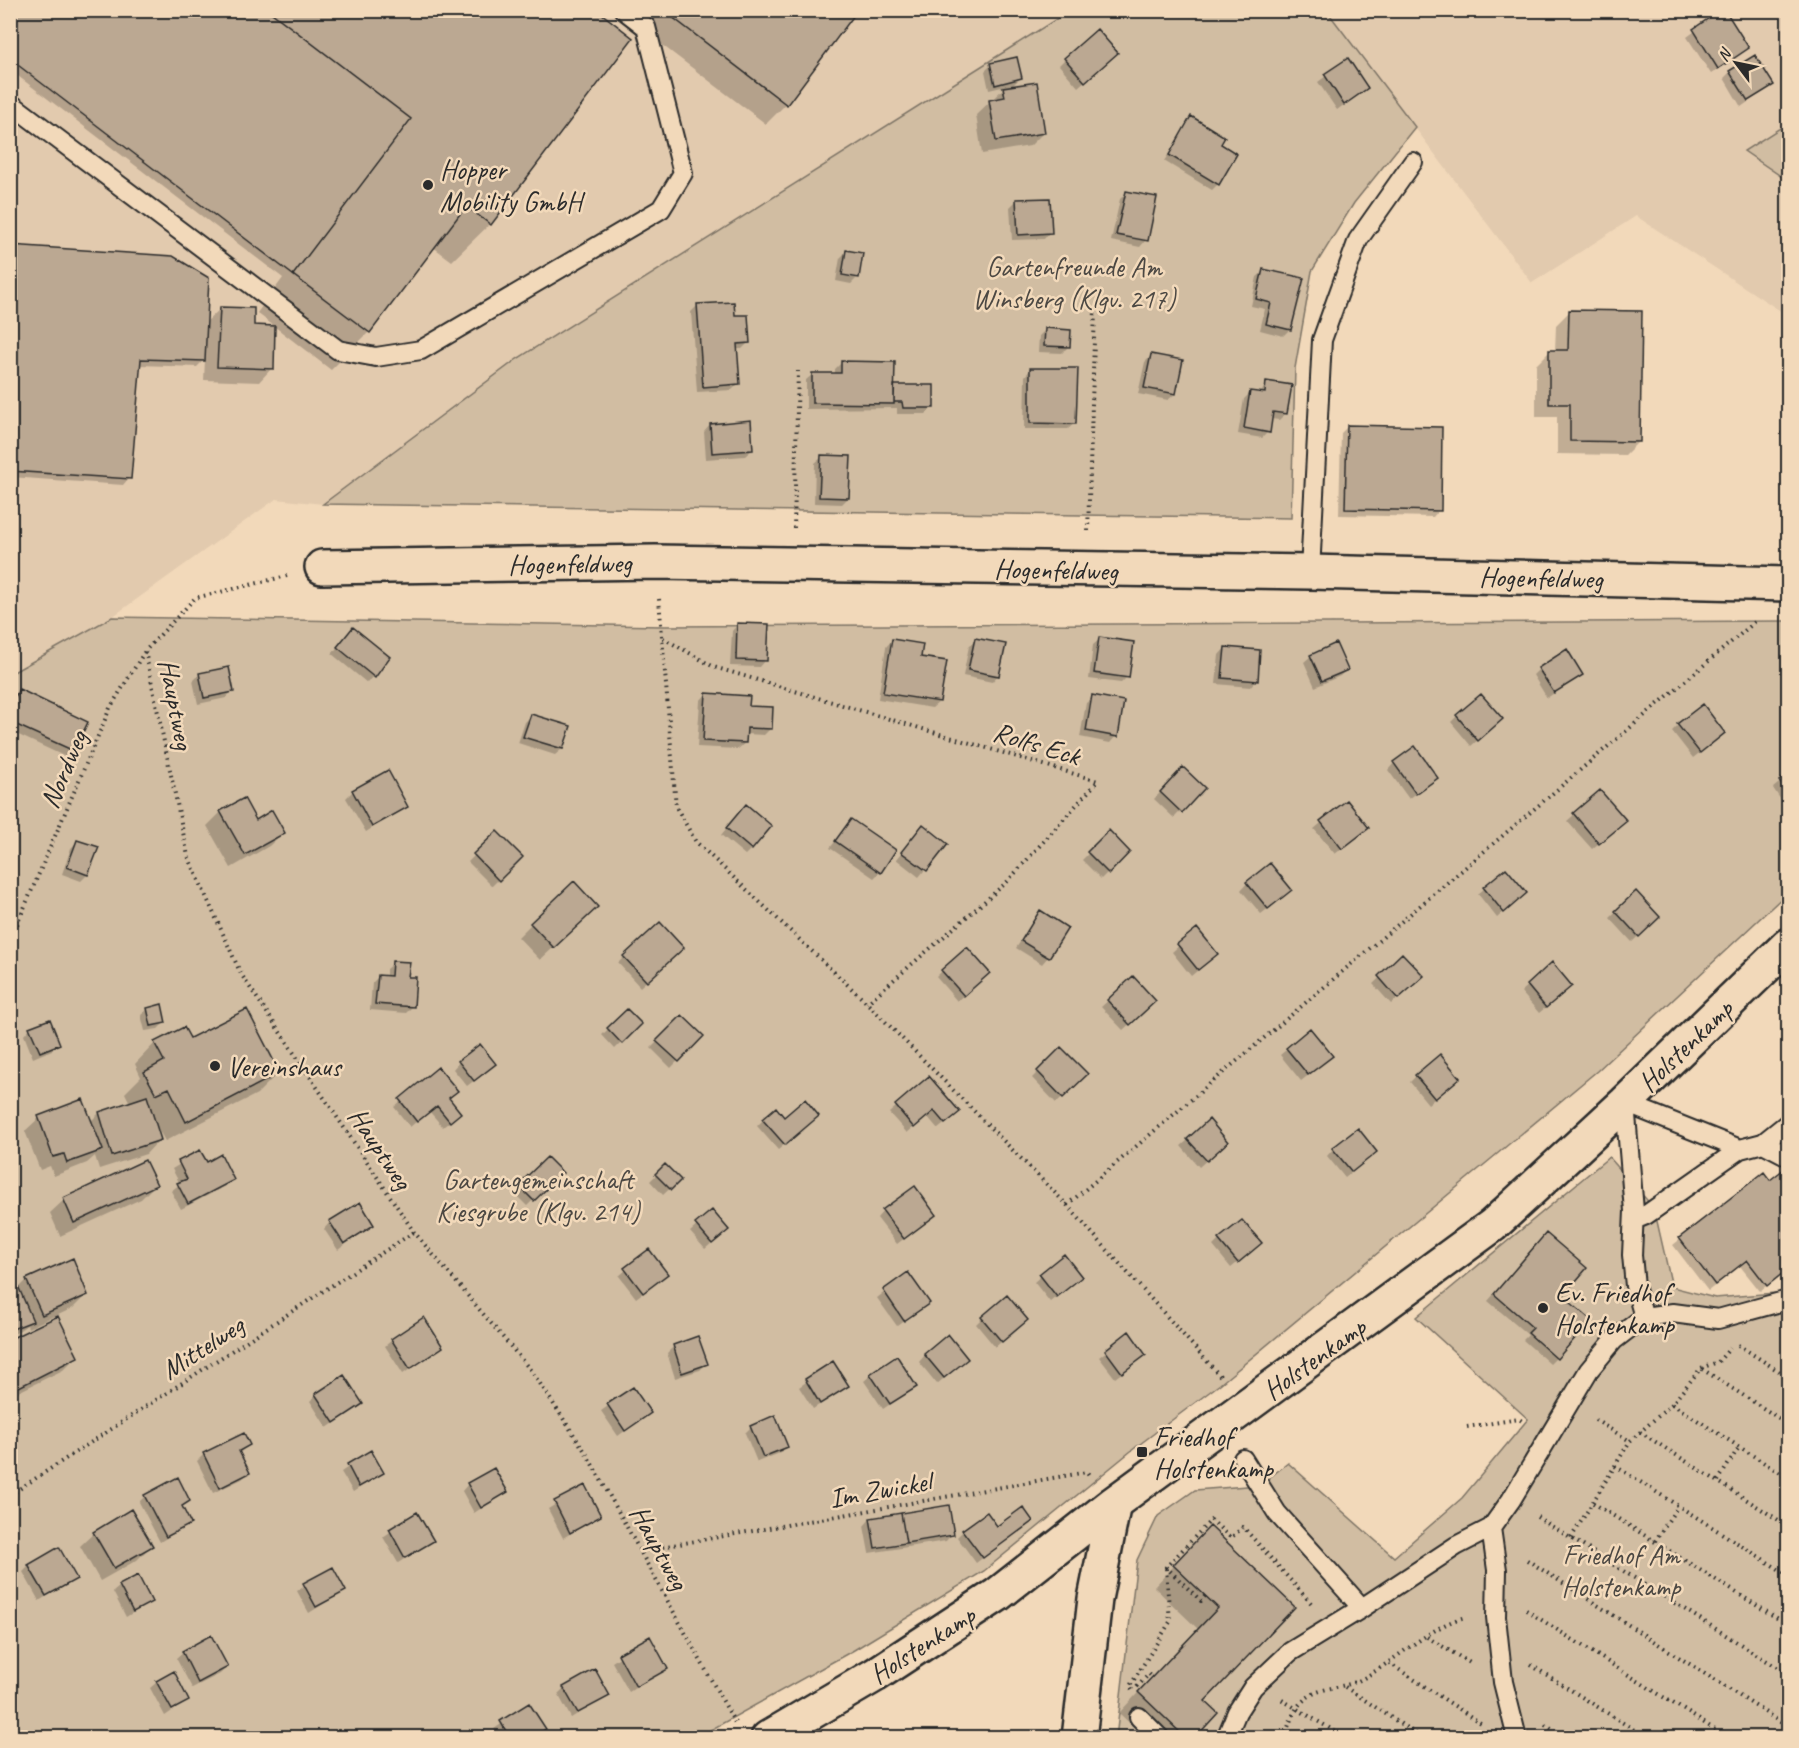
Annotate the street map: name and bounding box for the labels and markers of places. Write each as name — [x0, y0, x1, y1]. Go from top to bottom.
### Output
place label: Hopper Mobility GmbH — [440, 152, 586, 219]
marker: Hopper Mobility GmbH — [421, 178, 435, 192]
place label: Vereinshaus — [227, 1049, 343, 1084]
marker: Vereinshaus — [208, 1059, 222, 1073]
place label: Ev. Friedhof Holstenkamp — [1555, 1275, 1676, 1342]
marker: Ev. Friedhof Holstenkamp — [1536, 1301, 1550, 1315]
place label: Friedhof Holstenkamp — [1154, 1419, 1274, 1486]
marker: Friedhof Holstenkamp — [1135, 1445, 1149, 1459]

